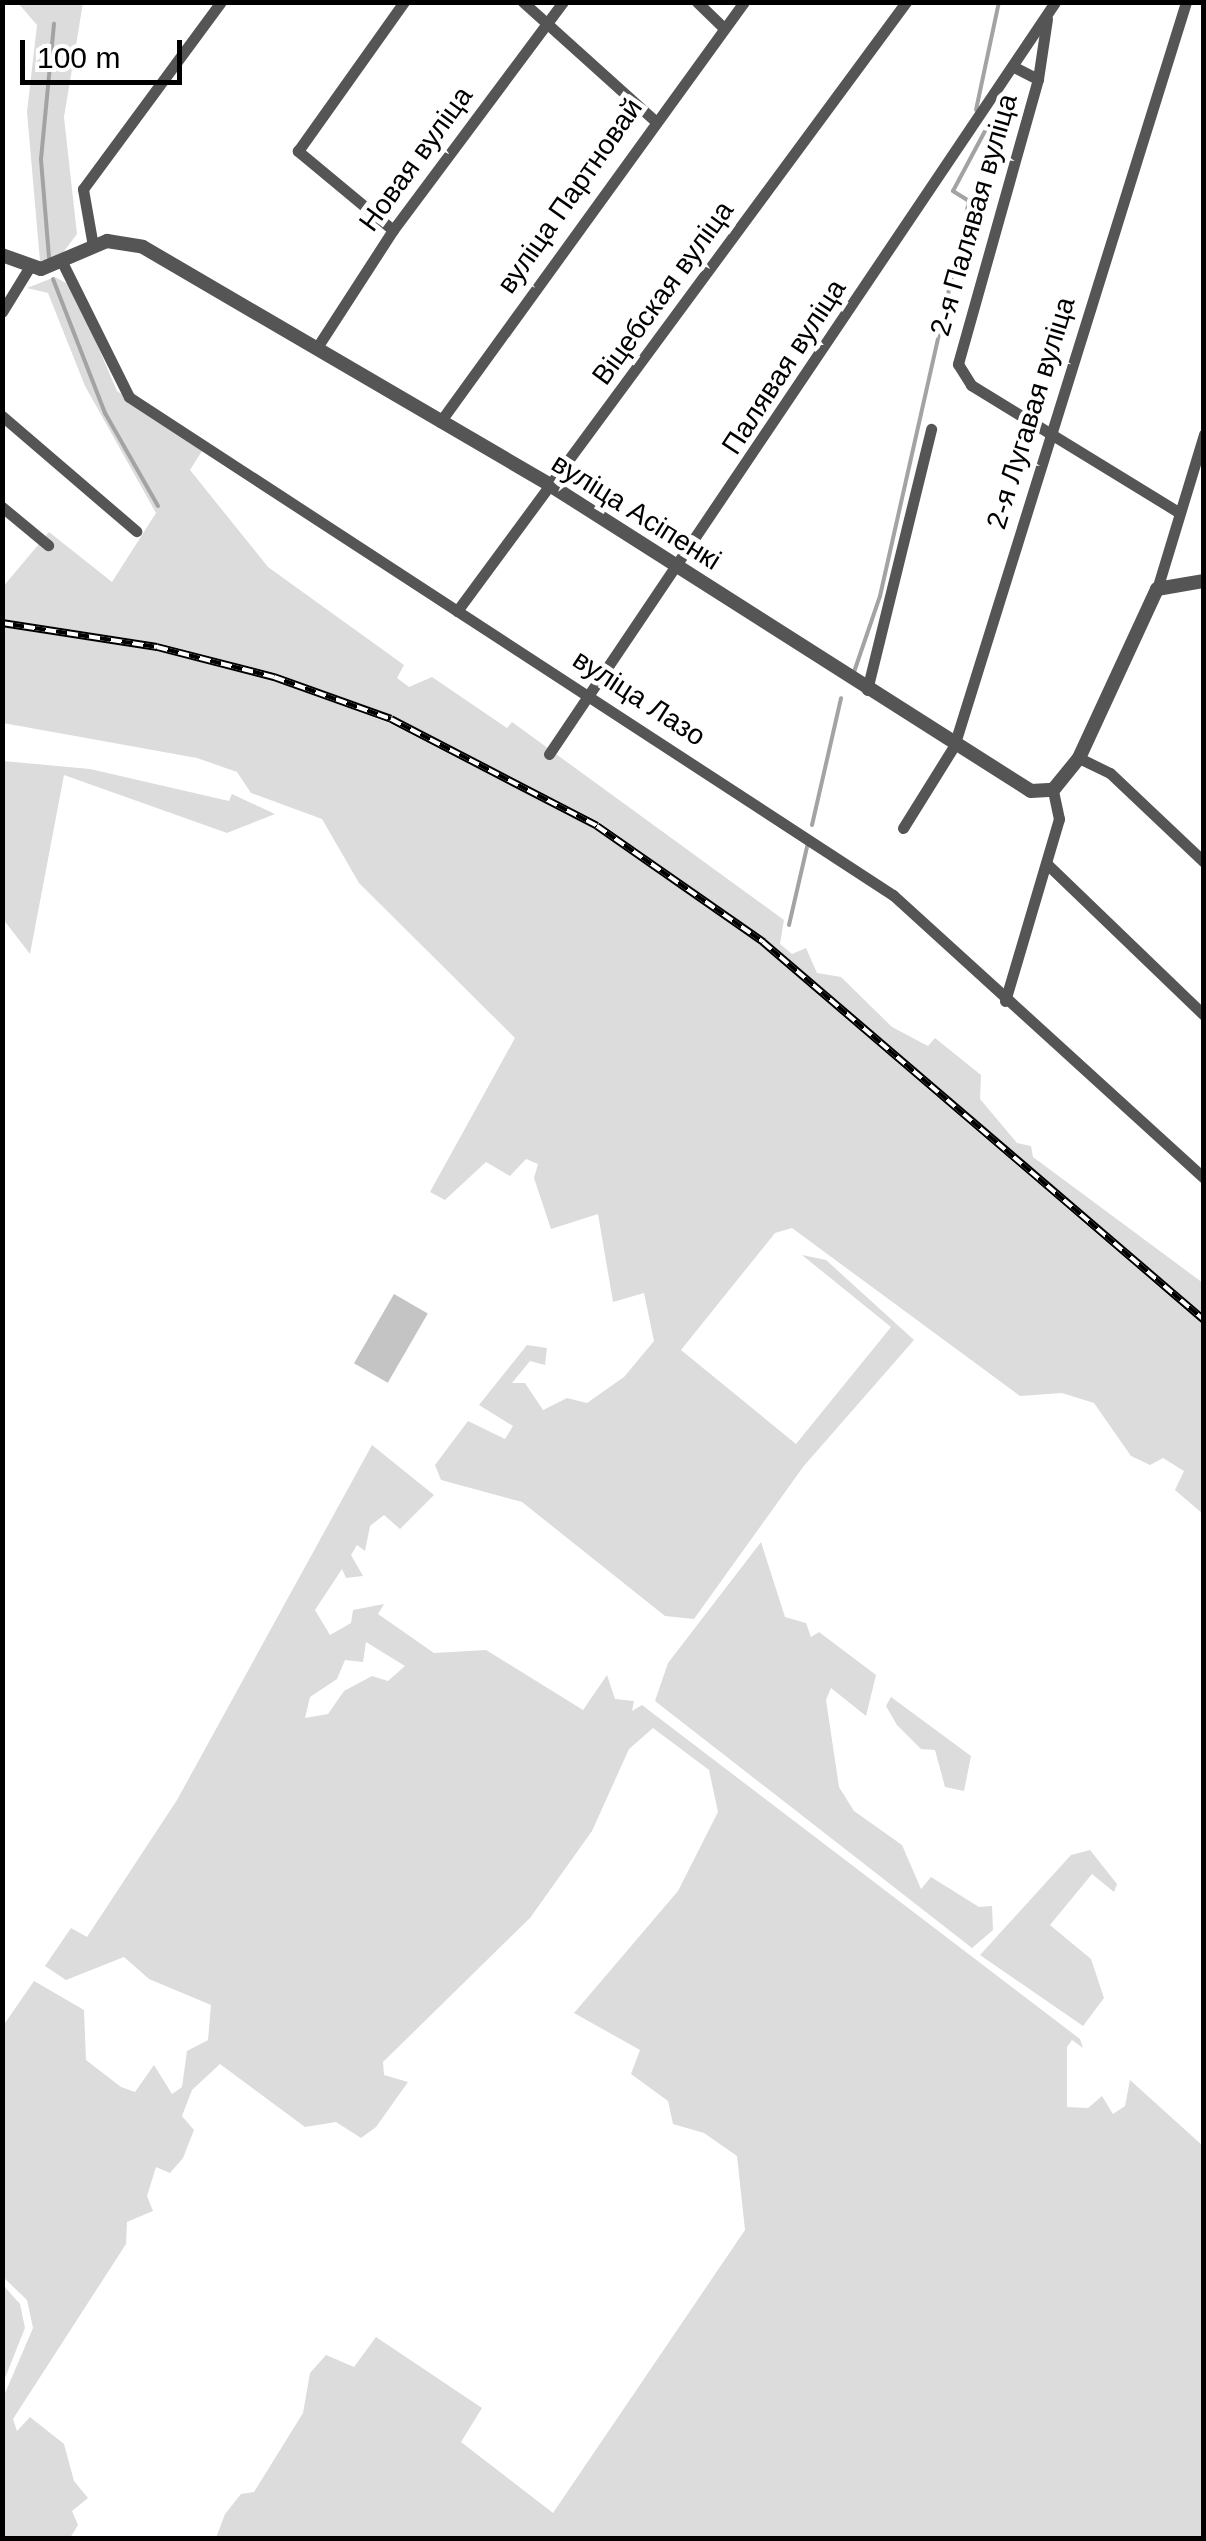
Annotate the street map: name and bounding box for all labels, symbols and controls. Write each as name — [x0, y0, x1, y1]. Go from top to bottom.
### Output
scale bar — [25, 20, 188, 82]
text: 100 m — [37, 41, 120, 74]
street label: Новая вуліца — [352, 80, 480, 238]
street label: 2-я Палявая вуліца — [923, 90, 1025, 340]
street label: вуліца Партновай — [490, 92, 650, 300]
street label: Віцебская вуліца — [585, 195, 741, 391]
street label: Палявая вуліца — [715, 273, 853, 461]
street label: 2-я Лугавая вуліца — [980, 293, 1082, 533]
street label: вуліца Асіпенкі — [545, 447, 727, 577]
street label: вуліца Лазо — [566, 643, 712, 753]

